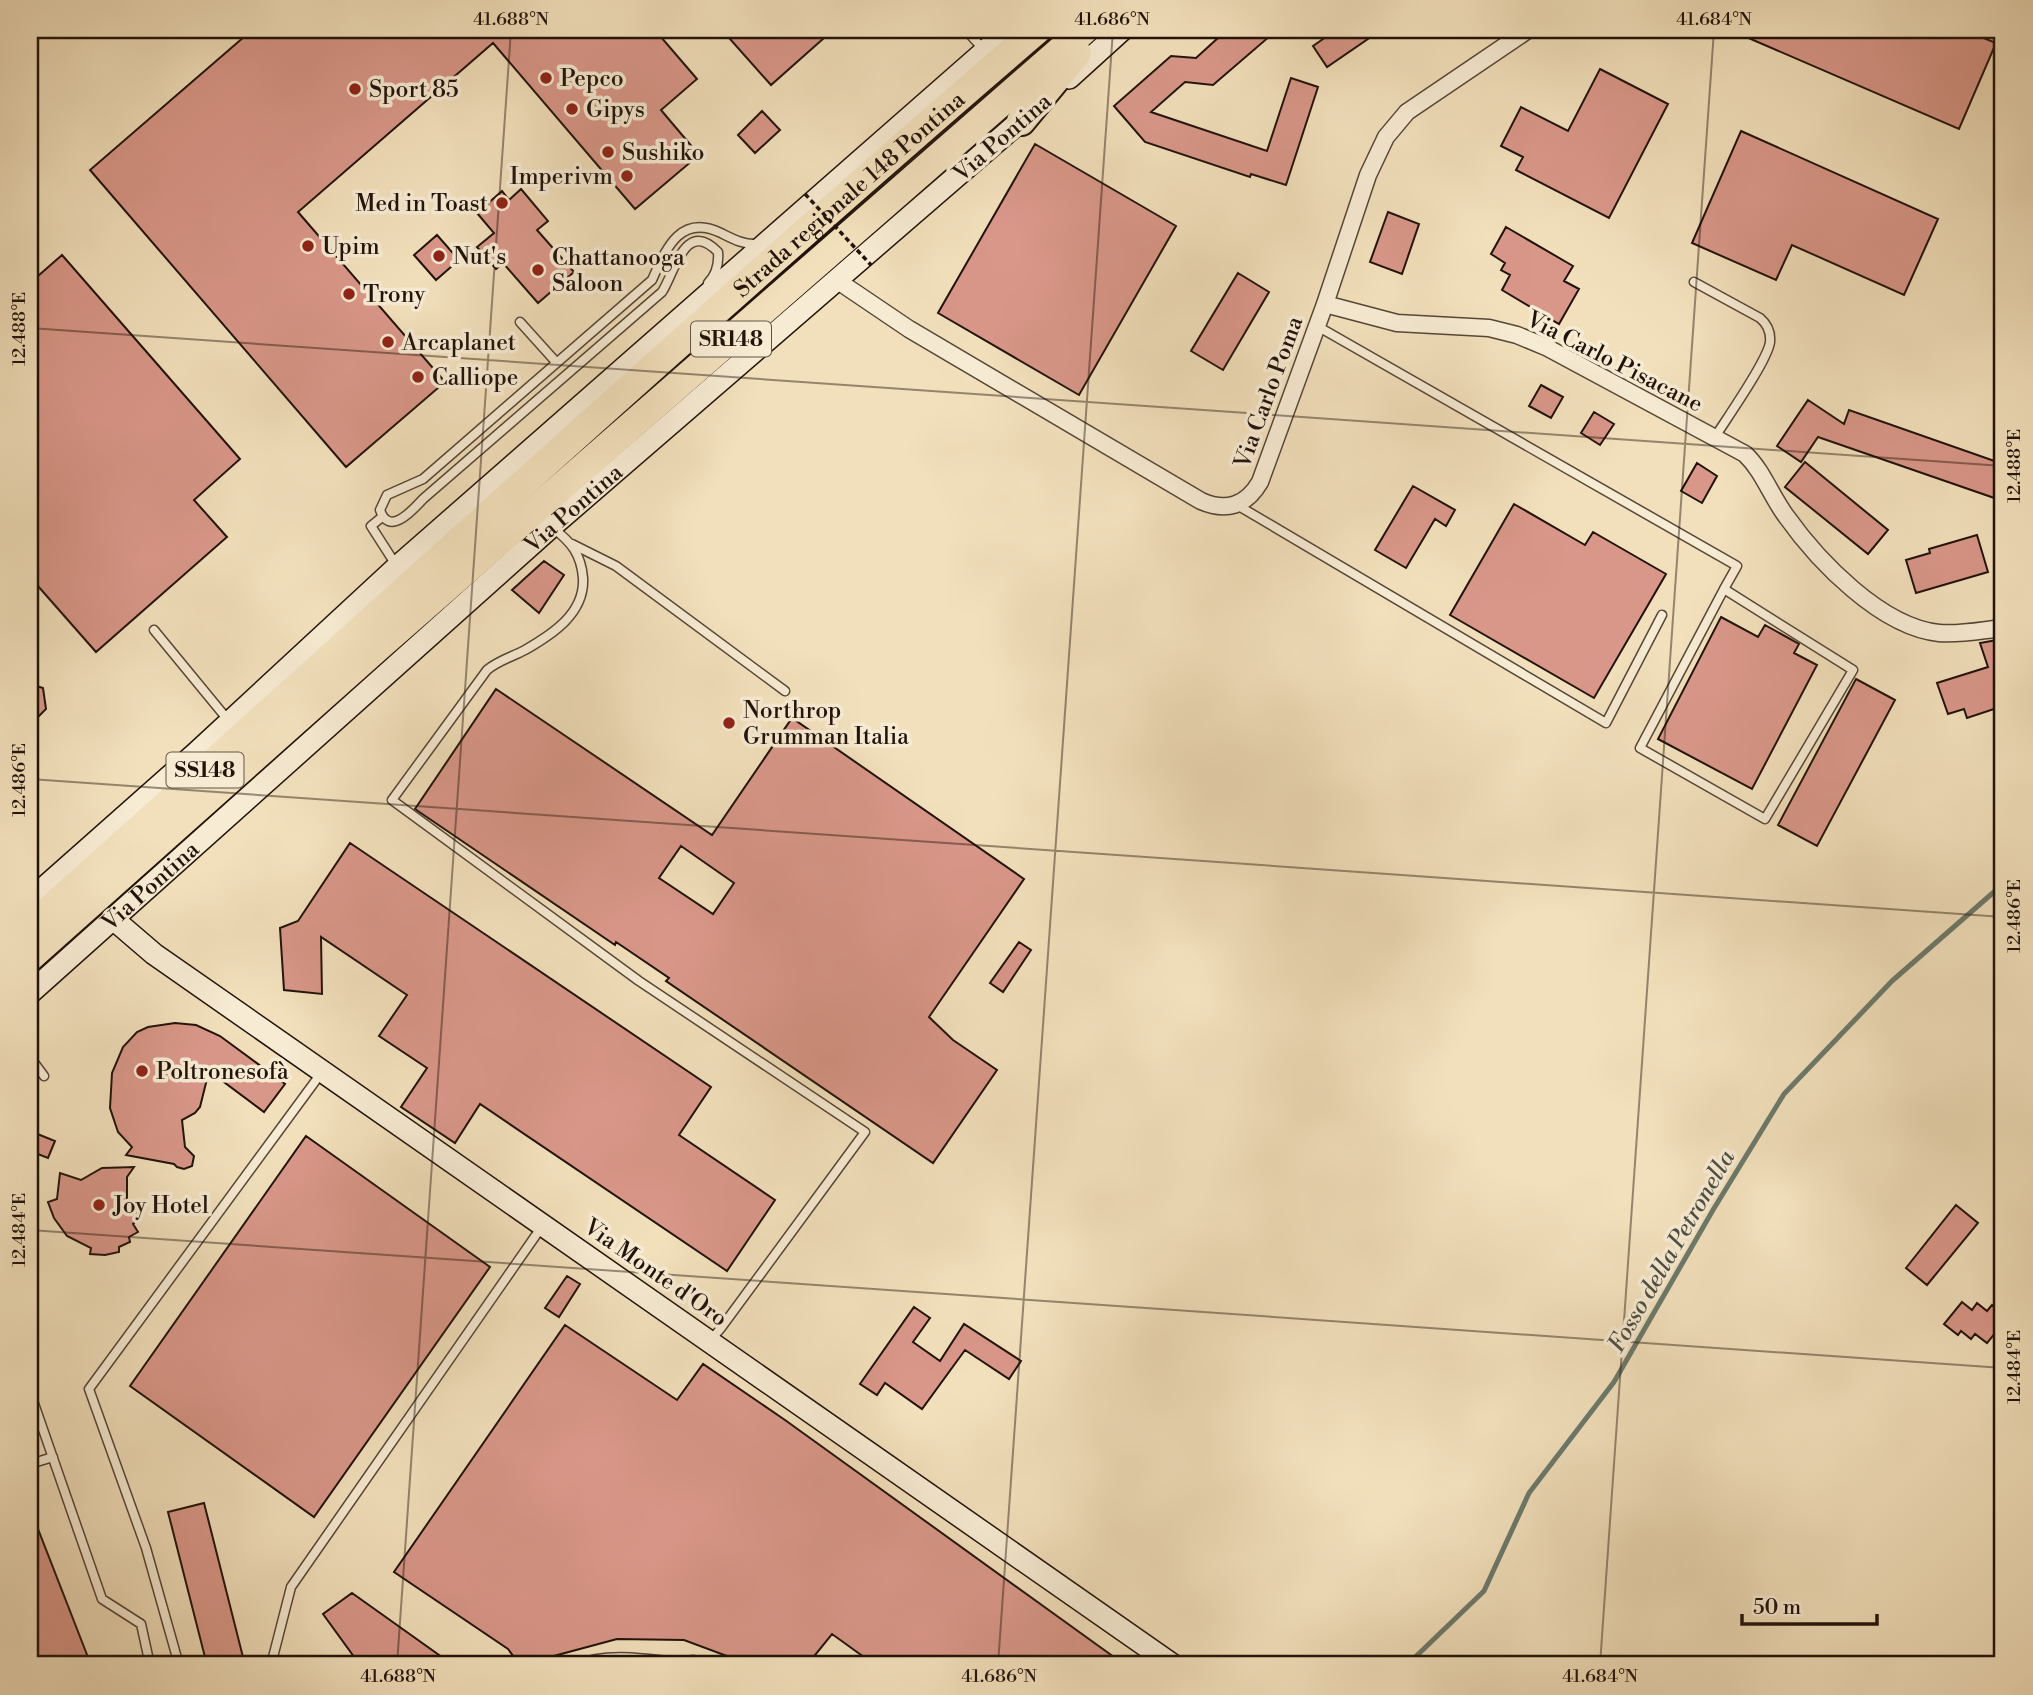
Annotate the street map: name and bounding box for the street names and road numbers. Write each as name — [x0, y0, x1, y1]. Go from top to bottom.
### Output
street label: Strada regionale 148 Pontina — [728, 86, 971, 304]
street label: Via Pontina — [947, 87, 1058, 189]
street label: Via Carlo Pisacane — [1521, 305, 1707, 418]
street label: Via Carlo Poma — [1228, 312, 1309, 473]
road number: SR148 — [691, 322, 771, 356]
street label: Via Pontina — [518, 458, 629, 560]
road number: SS148 — [166, 752, 244, 788]
street label: Via Pontina — [95, 835, 205, 938]
street label: Via Monte d'Oro — [577, 1212, 733, 1333]

